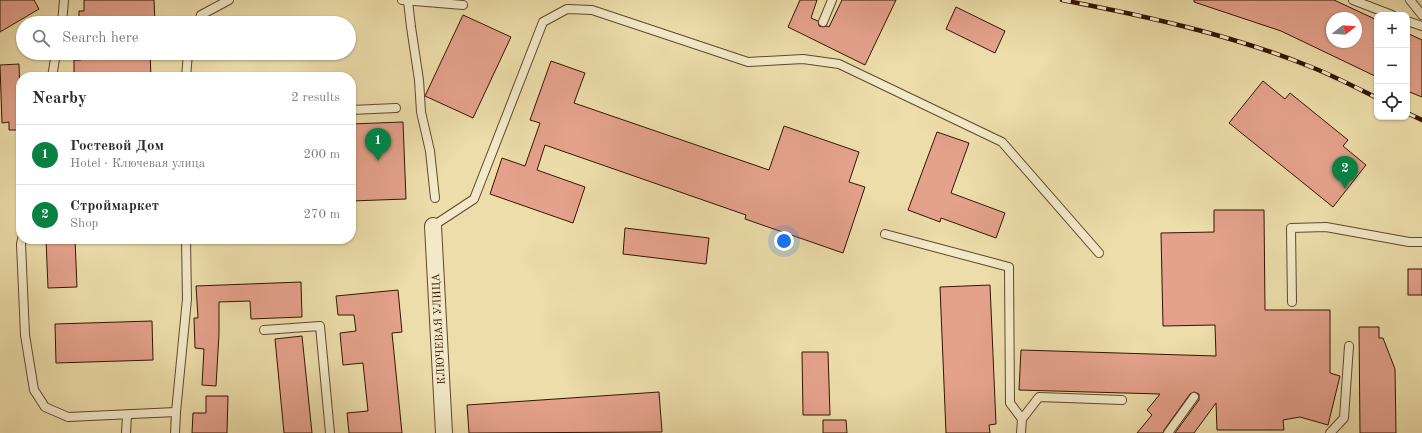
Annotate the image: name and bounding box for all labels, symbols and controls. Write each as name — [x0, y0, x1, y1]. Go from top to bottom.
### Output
north arrow — [1326, 12, 1362, 48]
map controls — [1374, 12, 1410, 120]
button: + — [1374, 12, 1410, 48]
search box — [16, 16, 356, 60]
icon: search — [30, 27, 52, 49]
text: Search here — [62, 31, 139, 46]
button: − — [1374, 48, 1410, 84]
button: locate — [1374, 84, 1410, 120]
text: Nearby — [32, 90, 87, 107]
text: 2 results — [291, 91, 340, 104]
pin: 1 — [365, 128, 391, 161]
text: Гостевой Дом — [70, 139, 164, 154]
text: 1 — [41, 148, 49, 161]
text: 200 m — [303, 148, 340, 161]
pin: 2 — [1332, 156, 1358, 189]
text: Hotel · Ключевая улица — [70, 157, 205, 170]
text: Строймаркет — [70, 199, 159, 214]
text: 2 — [41, 208, 49, 221]
text: 270 m — [303, 208, 340, 221]
text: Shop — [70, 217, 98, 230]
your location — [774, 231, 794, 251]
street label: КЛЮЧЕВАЯ УЛИЦА — [431, 272, 448, 385]

